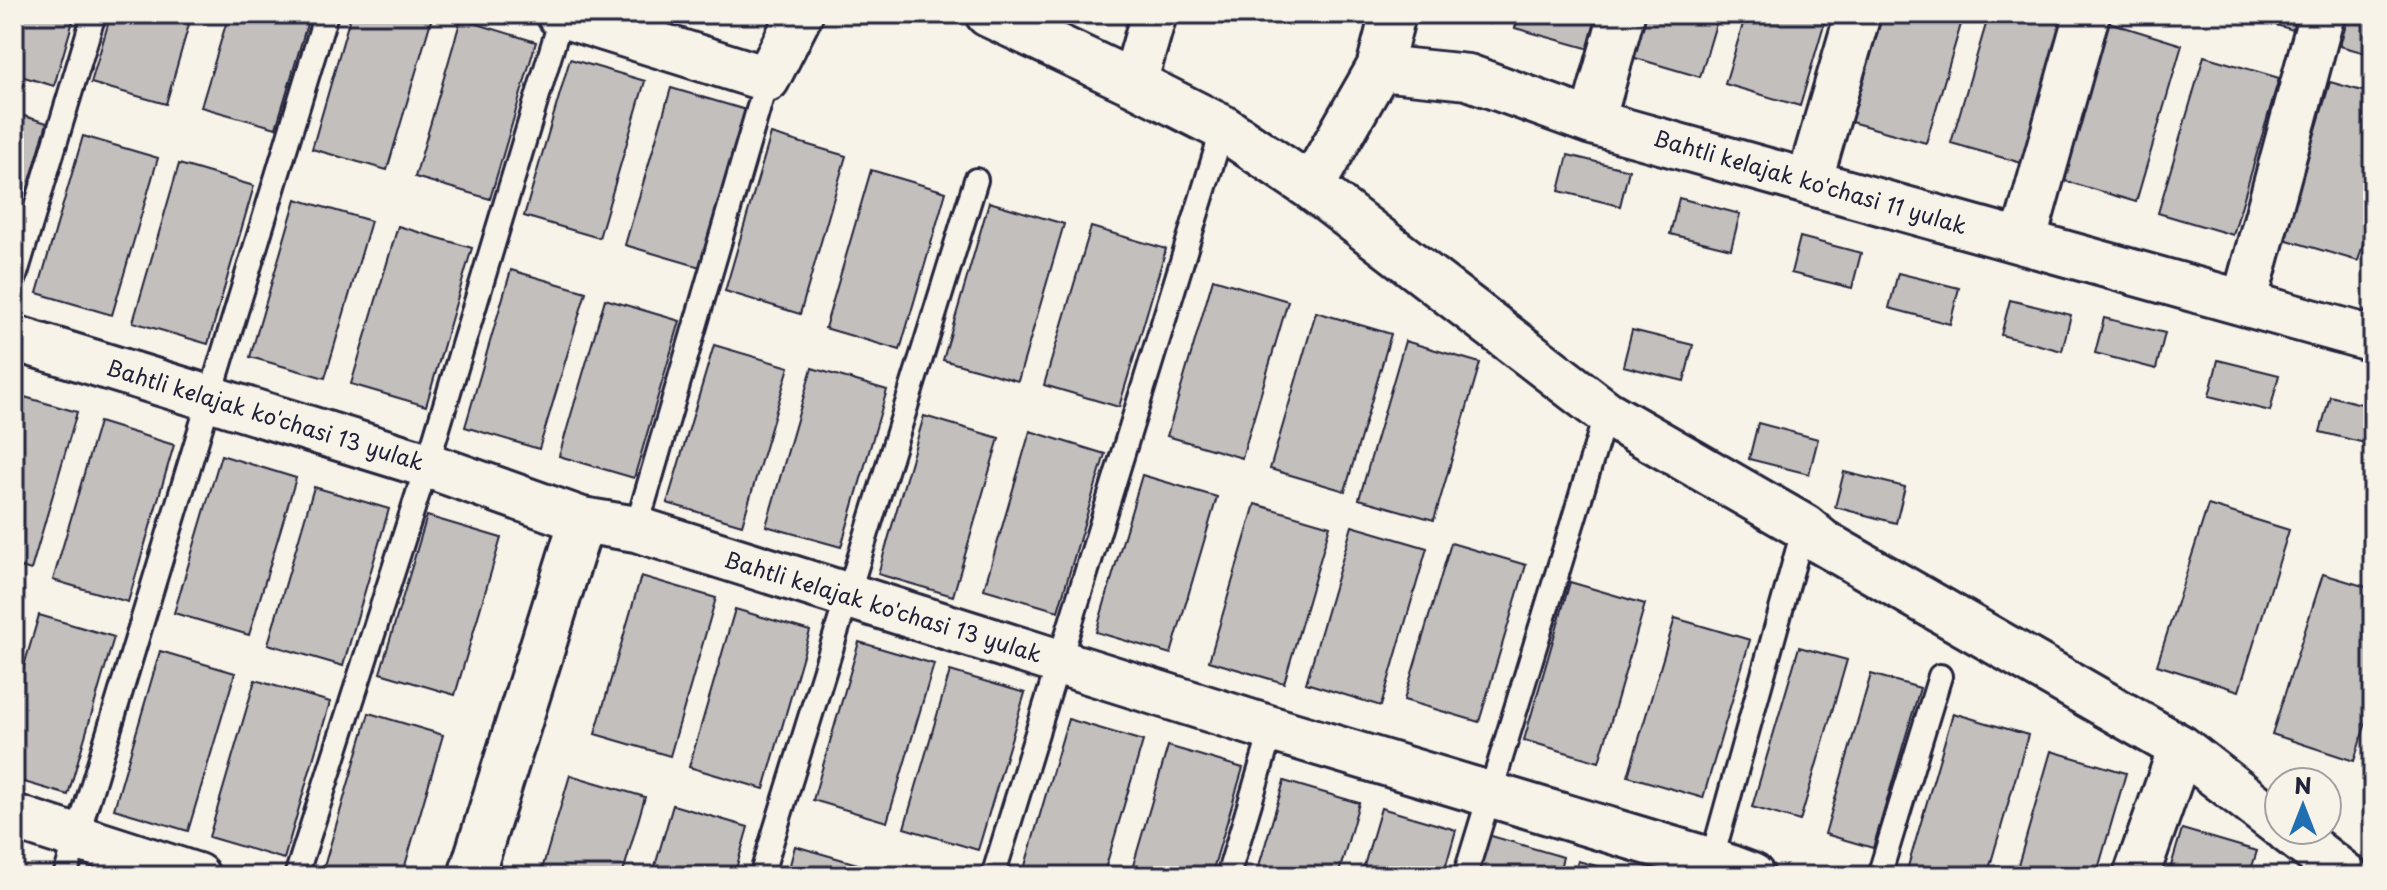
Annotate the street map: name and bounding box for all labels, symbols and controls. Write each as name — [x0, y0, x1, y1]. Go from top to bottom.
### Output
street label: Bahtli kelajak ko'chasi 11 yulak — [1650, 120, 1971, 241]
street label: Bahtli kelajak ko'chasi 13 yulak — [102, 349, 428, 478]
street label: Bahtli kelajak ko'chasi 13 yulak — [720, 541, 1046, 670]
north arrow — [2263, 766, 2343, 846]
text: N — [2294, 768, 2312, 801]

